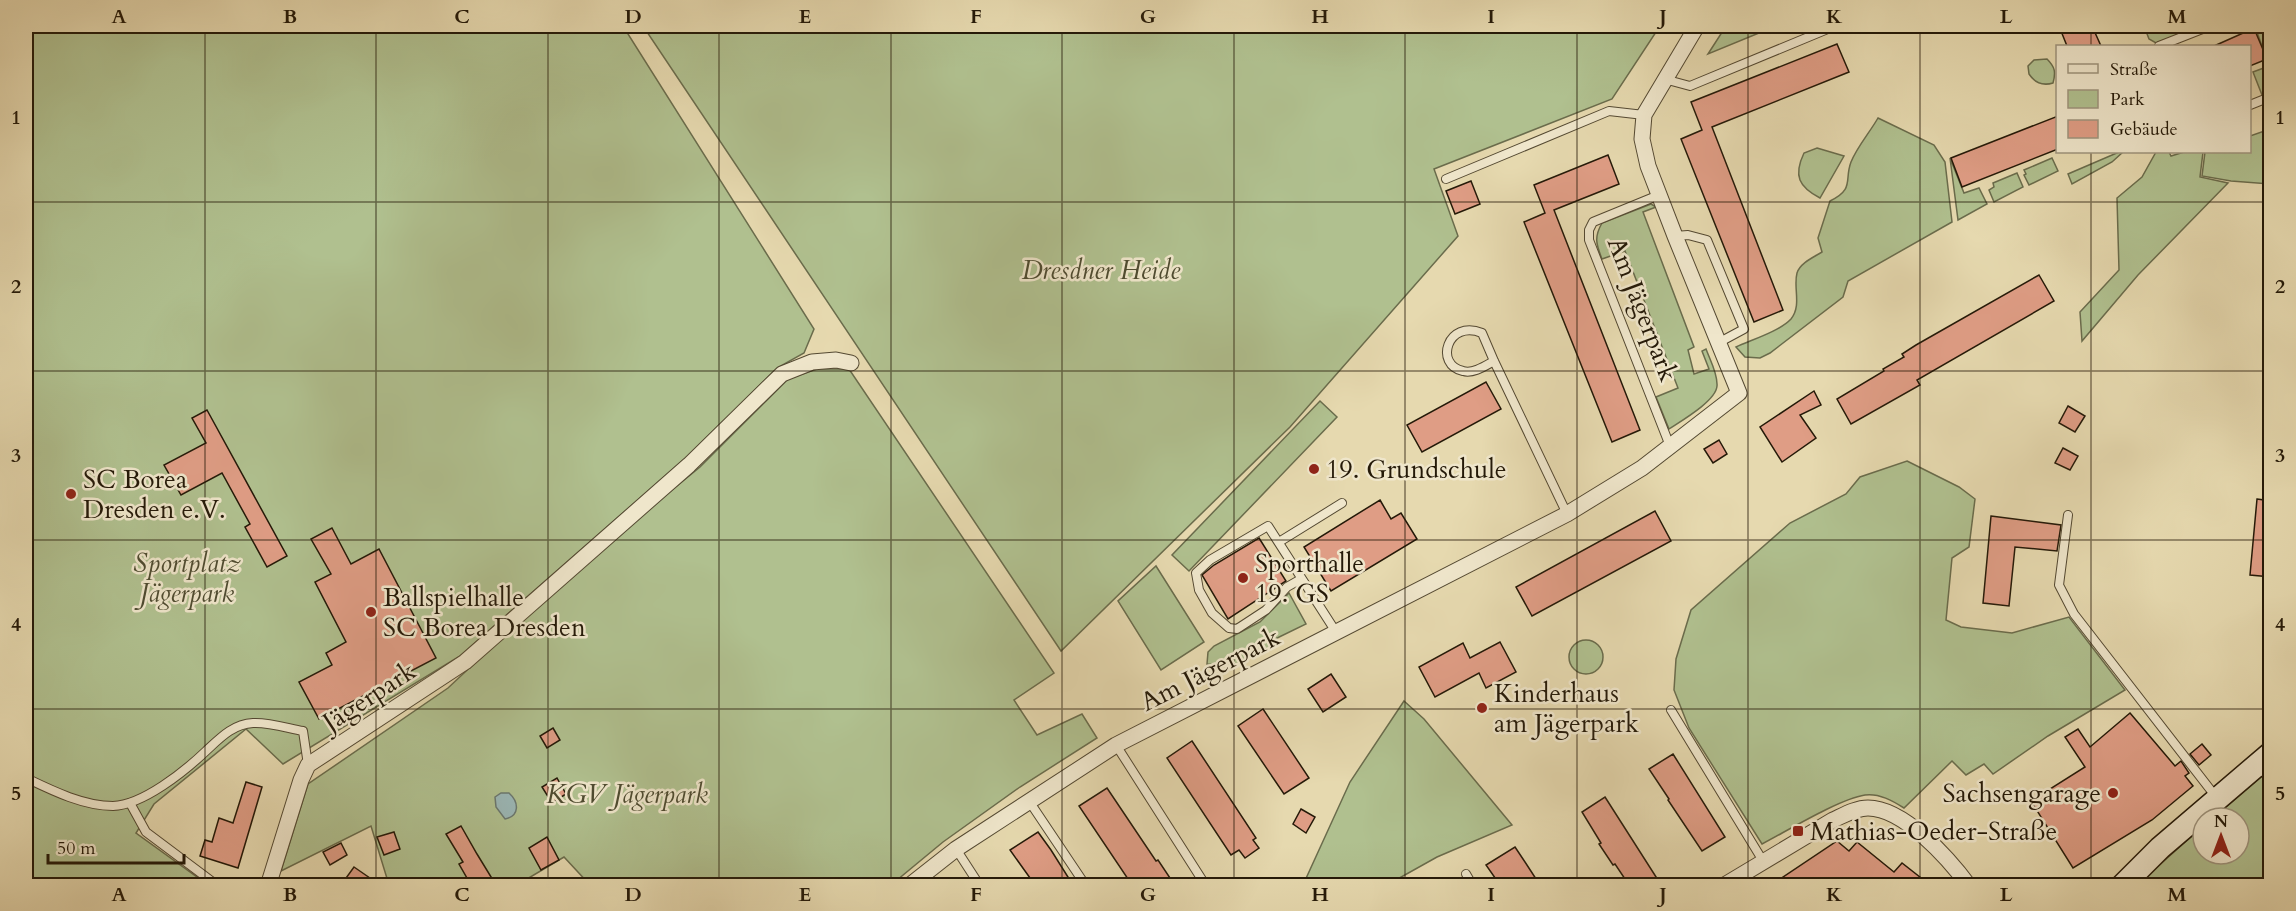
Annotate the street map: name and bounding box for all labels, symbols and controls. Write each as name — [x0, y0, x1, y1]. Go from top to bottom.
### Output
text: A — [111, 3, 127, 30]
text: B — [283, 3, 297, 30]
text: C — [454, 3, 470, 30]
text: D — [624, 3, 642, 30]
text: E — [799, 3, 811, 30]
text: F — [970, 3, 982, 30]
text: G — [1140, 3, 1156, 30]
text: H — [1311, 3, 1329, 30]
text: I — [1487, 3, 1495, 30]
text: J — [1656, 3, 1667, 30]
text: K — [1826, 3, 1843, 30]
text: L — [2000, 3, 2013, 30]
text: M — [2167, 3, 2187, 30]
legend — [2056, 45, 2251, 153]
text: Straße — [2110, 57, 2158, 82]
text: Park — [2110, 87, 2145, 112]
text: 1 — [11, 104, 21, 131]
text: 1 — [2275, 104, 2285, 131]
text: Gebäude — [2110, 117, 2178, 142]
street label: Am Jägerpark — [1599, 232, 1686, 387]
park label: Dresdner Heide — [1022, 253, 1181, 288]
text: 2 — [11, 273, 21, 300]
text: 2 — [2275, 273, 2285, 300]
text: 3 — [11, 442, 21, 469]
text: 3 — [2275, 442, 2285, 469]
place label: 19. Grundschule — [1326, 452, 1507, 487]
place label: SC Borea Dresden e.V. — [83, 462, 226, 527]
marker: 19. Grundschule — [1307, 462, 1321, 476]
marker: SC Borea Dresden e.V. — [64, 487, 78, 501]
park label: Sportplatz Jägerpark — [133, 546, 241, 611]
place label: Sporthalle 19. GS — [1255, 546, 1364, 611]
marker: Sporthalle 19. GS — [1236, 571, 1250, 585]
place label: Ballspielhalle SC Borea Dresden — [383, 580, 586, 645]
marker: Ballspielhalle SC Borea Dresden — [364, 605, 378, 619]
text: 4 — [11, 611, 21, 638]
text: 4 — [2275, 611, 2285, 638]
street label: Am Jägerpark — [1135, 619, 1286, 720]
street label: Jägerpark — [313, 653, 423, 742]
place label: Kinderhaus am Jägerpark — [1494, 676, 1639, 741]
marker: Kinderhaus am Jägerpark — [1475, 701, 1489, 715]
place label: Sachsengarage — [1942, 776, 2101, 811]
park label: KGV Jägerpark — [546, 777, 708, 812]
text: 5 — [11, 780, 21, 807]
text: 5 — [2275, 780, 2285, 807]
marker: Sachsengarage — [2106, 786, 2120, 800]
north arrow — [2191, 806, 2251, 866]
text: N — [2214, 811, 2228, 833]
place label: Mathias-Oeder-Straße — [1810, 814, 2057, 849]
marker: Mathias-Oeder-Straße — [1791, 824, 1805, 838]
scale bar — [48, 827, 184, 865]
text: 50 m — [57, 836, 96, 861]
text: A — [111, 881, 127, 908]
text: B — [283, 881, 297, 908]
text: C — [454, 881, 470, 908]
text: D — [624, 881, 642, 908]
text: E — [799, 881, 811, 908]
text: F — [970, 881, 982, 908]
text: G — [1140, 881, 1156, 908]
text: H — [1311, 881, 1329, 908]
text: I — [1487, 881, 1495, 908]
text: J — [1656, 881, 1667, 908]
text: K — [1826, 881, 1843, 908]
text: L — [2000, 881, 2013, 908]
text: M — [2167, 881, 2187, 908]

